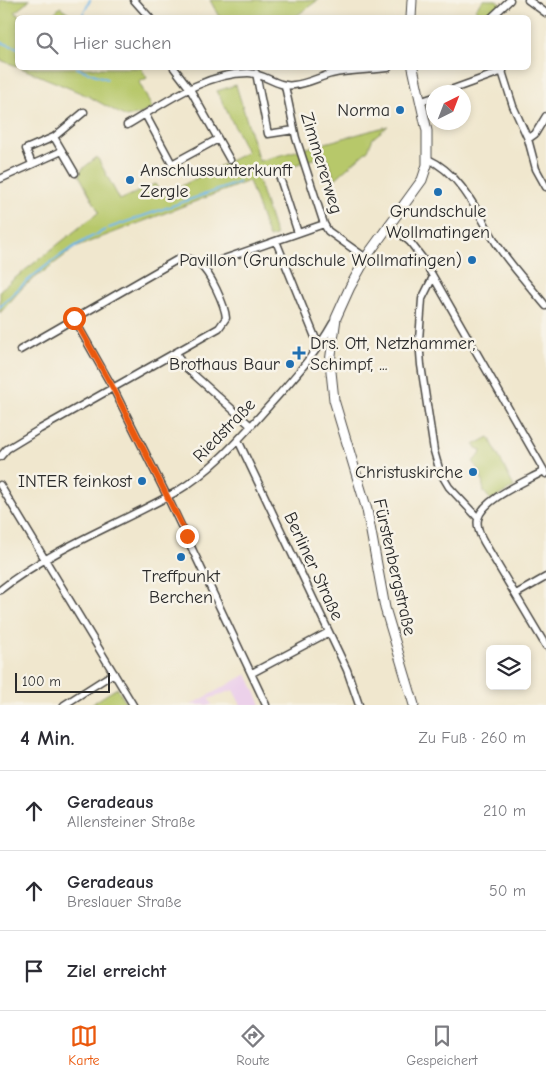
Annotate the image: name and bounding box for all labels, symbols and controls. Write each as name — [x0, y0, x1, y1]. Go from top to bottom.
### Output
search box — [15, 15, 531, 70]
icon: search — [33, 29, 61, 57]
text: Hier suchen — [73, 32, 171, 54]
north arrow — [426, 85, 471, 130]
place label: Norma — [337, 100, 390, 121]
marker: Norma — [394, 104, 406, 116]
street label: Zimmererweg — [296, 110, 347, 217]
place label: Anschlussunterkunft Zergle — [140, 160, 293, 202]
marker: Anschlussunterkunft Zergle — [124, 174, 136, 186]
marker: Grundschule Wollmatingen — [432, 186, 444, 198]
place label: Grundschule Wollmatingen — [386, 201, 490, 243]
place label: Pavillon (Grundschule Wollmatingen) — [179, 250, 462, 271]
marker: Pavillon (Grundschule Wollmatingen) — [466, 254, 478, 266]
route start — [63, 307, 86, 330]
place label: Drs. Ott, Netzhammer, Schimpf, ... — [310, 333, 475, 375]
marker: Drs. Ott, Netzhammer, Schimpf, ... — [292, 346, 306, 360]
place label: Brothaus Baur — [169, 354, 281, 375]
marker: Brothaus Baur — [284, 358, 296, 370]
street label: Riedstraße — [189, 394, 260, 467]
place label: Christuskirche — [355, 462, 463, 483]
marker: Christuskirche — [467, 466, 479, 478]
place label: INTER feinkost — [18, 471, 133, 492]
marker: INTER feinkost — [136, 475, 148, 487]
street label: Fürstenbergstraße — [369, 497, 420, 638]
street label: Berliner Straße — [279, 509, 348, 624]
route end — [176, 525, 199, 548]
marker: Treffpunkt Berchen — [175, 551, 187, 563]
place label: Treffpunkt Berchen — [142, 566, 221, 608]
map controls — [486, 645, 531, 690]
button: layers — [486, 645, 531, 690]
scale bar — [15, 670, 110, 693]
text: 100 m — [22, 673, 61, 690]
text: 4 Min. — [20, 726, 75, 750]
text: Zu Fuß · 260 m — [418, 729, 526, 747]
text: Geradeaus — [67, 791, 153, 813]
icon: ahead — [20, 797, 48, 825]
text: 210 m — [483, 802, 526, 820]
text: Allensteiner Straße — [67, 813, 195, 831]
text: Geradeaus — [67, 871, 153, 893]
icon: ahead — [20, 877, 48, 905]
text: 50 m — [489, 882, 526, 900]
text: Breslauer Straße — [67, 893, 181, 911]
icon: arrive — [20, 957, 48, 985]
text: Ziel erreicht — [67, 960, 166, 982]
tab: Karte — [68, 1022, 100, 1069]
tab: Route — [236, 1022, 270, 1069]
tab: Gespeichert — [406, 1022, 478, 1069]

